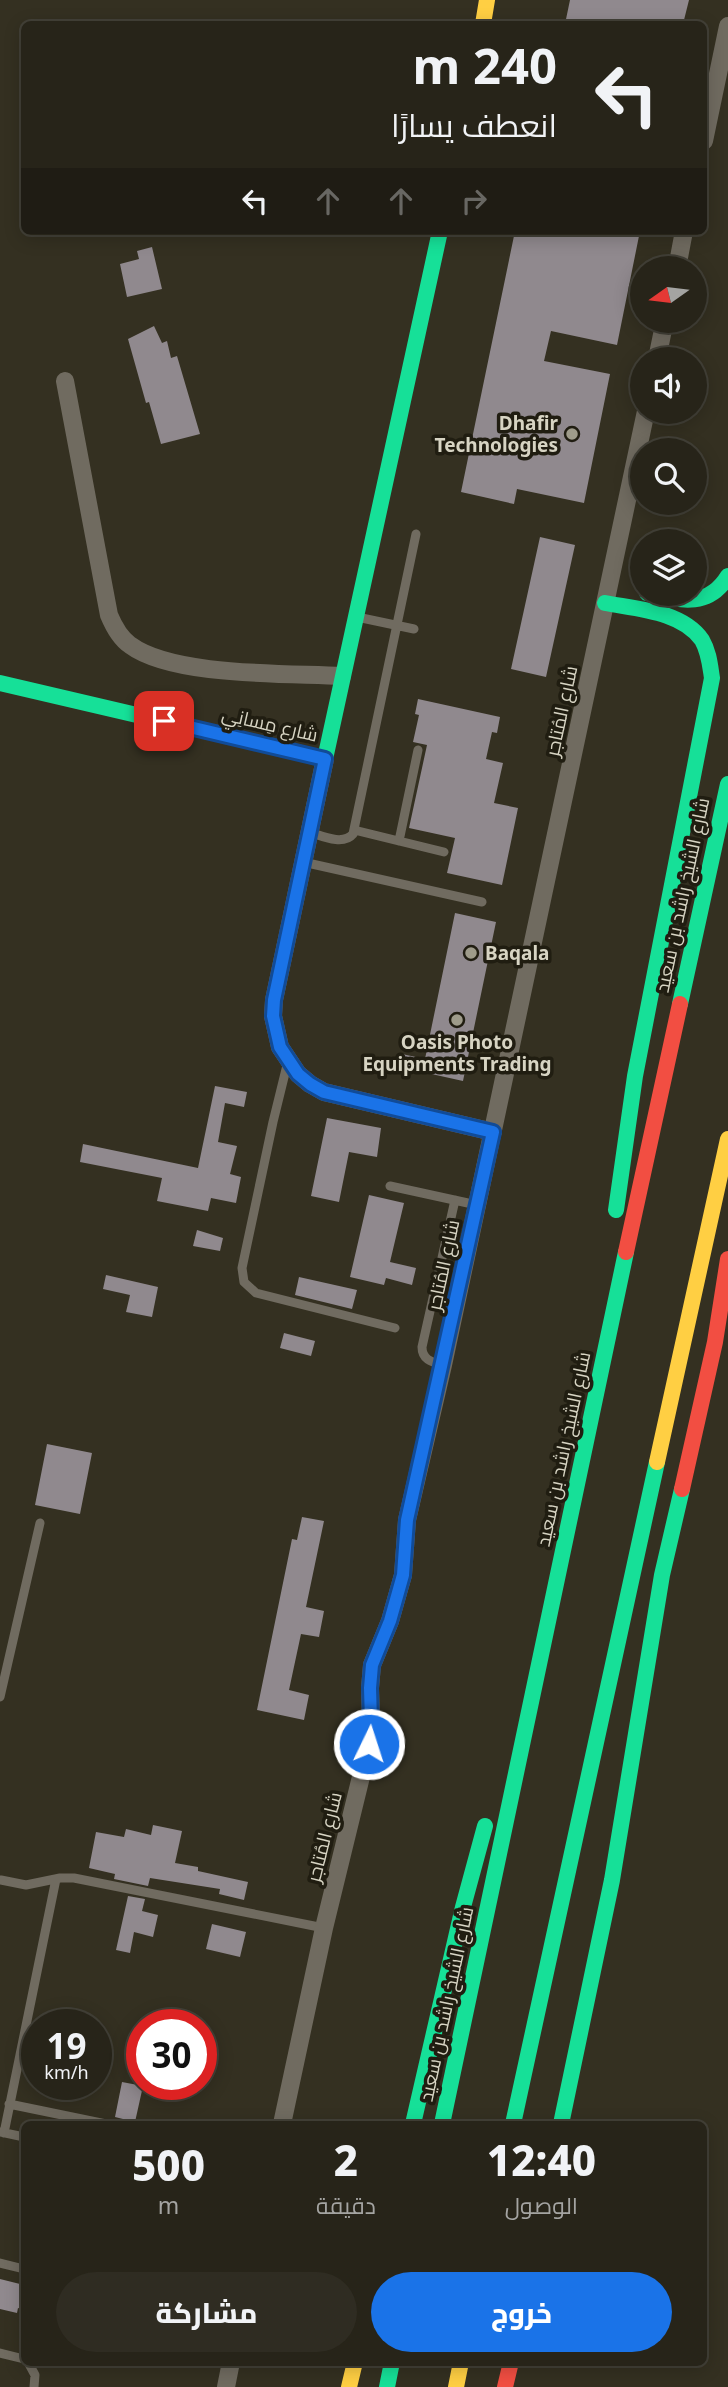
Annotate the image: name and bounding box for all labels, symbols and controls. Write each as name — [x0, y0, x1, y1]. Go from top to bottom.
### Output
text: 240 m — [412, 32, 557, 98]
icon: left — [581, 49, 672, 140]
text: انعطف يسارًا — [391, 103, 557, 146]
icon: left — [236, 182, 274, 220]
icon: ahead — [309, 182, 347, 220]
icon: ahead — [382, 182, 420, 220]
icon: right — [455, 182, 493, 220]
north arrow — [630, 256, 707, 332]
map controls — [630, 256, 707, 606]
button: sound — [630, 347, 707, 424]
place label: Dhafir Technologies — [435, 410, 558, 458]
marker: Dhafir Technologies — [564, 426, 580, 442]
button: search — [630, 438, 707, 515]
button: layers — [630, 529, 707, 606]
street label: شارع المُتاجر — [538, 663, 584, 760]
pin — [134, 691, 194, 751]
street label: شارع مِسانِي — [219, 700, 321, 750]
icon: arrive — [145, 702, 183, 740]
street label: شارع الشيخ راشد بن سعيد — [649, 795, 716, 995]
place label: Baqala — [485, 940, 549, 966]
marker: Baqala — [463, 945, 479, 961]
marker: Oasis Photo Equipments Trading — [449, 1012, 465, 1028]
place label: Oasis Photo Equipments Trading — [362, 1029, 552, 1077]
street label: شارع المُتاجر — [420, 1217, 466, 1314]
street label: شارع الشيخ راشد بن سعيد — [530, 1349, 597, 1549]
position arrow — [332, 1707, 406, 1781]
street label: شارع المُتاجر — [300, 1789, 349, 1886]
street label: شارع الشيخ راشد بن سعيد — [413, 1904, 480, 2104]
speed limit sign: 30 — [126, 2009, 217, 2100]
text: 19 — [46, 2022, 87, 2069]
text: km/h — [44, 2060, 89, 2084]
text: 2 — [334, 2131, 358, 2188]
text: 12:40 — [487, 2131, 596, 2188]
text: 500 — [132, 2136, 205, 2193]
text: m — [158, 2189, 179, 2221]
text: دقيقة — [316, 2189, 376, 2221]
text: الوصول — [505, 2189, 578, 2221]
button: مشاركة — [56, 2272, 357, 2352]
button: خروج — [371, 2272, 672, 2352]

